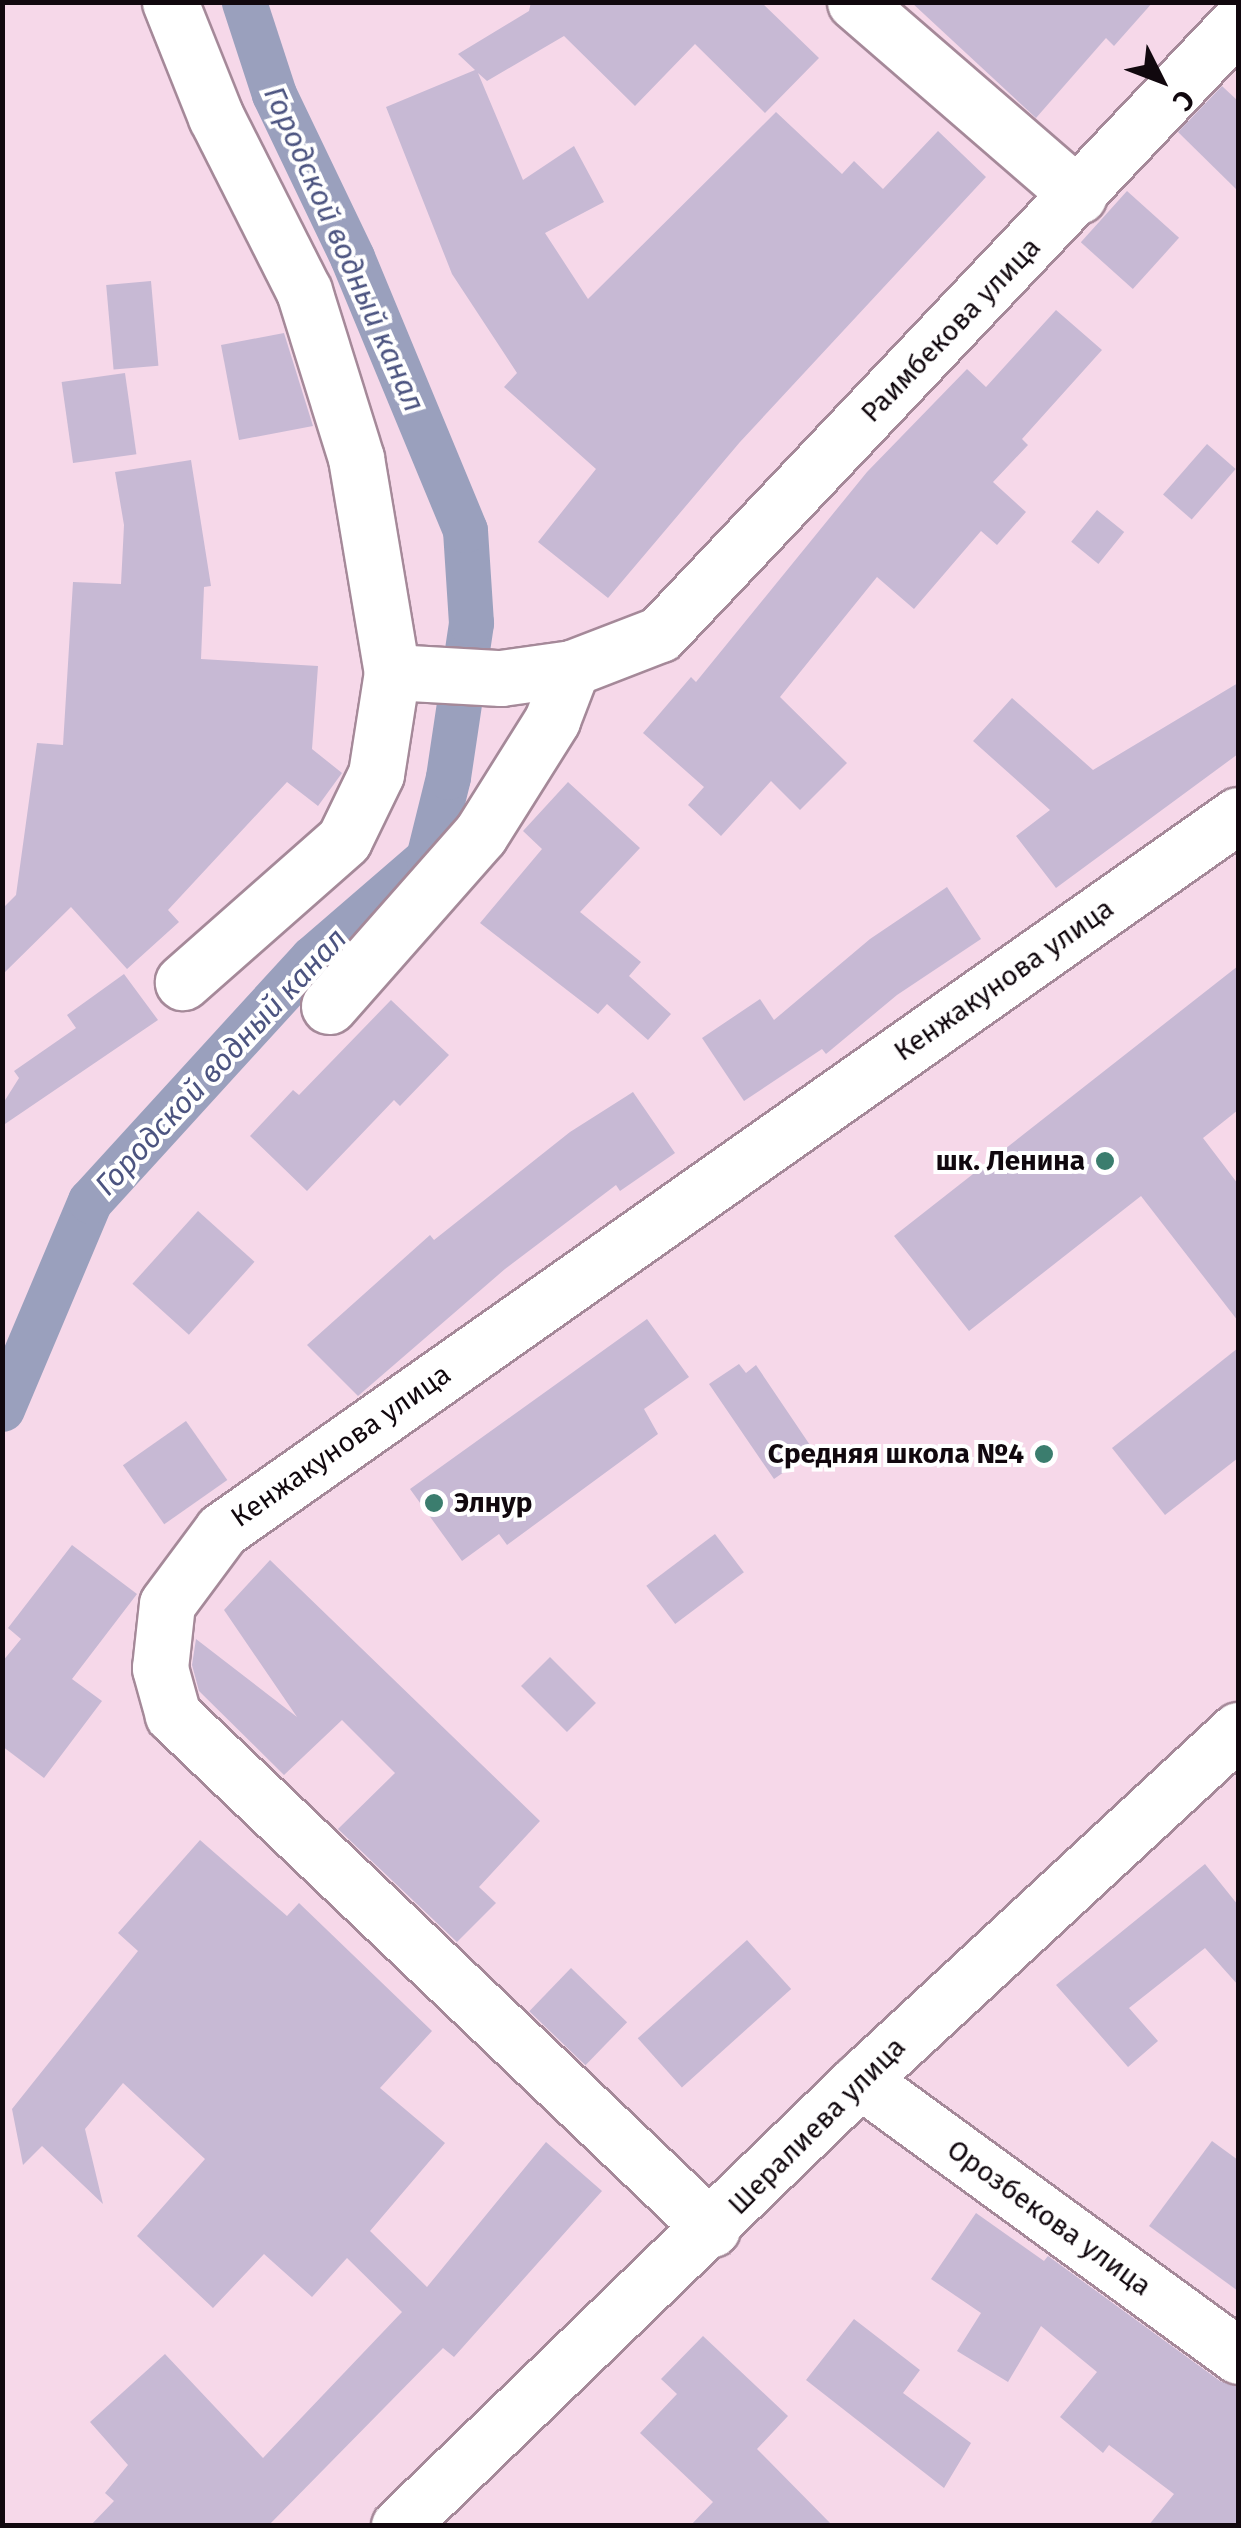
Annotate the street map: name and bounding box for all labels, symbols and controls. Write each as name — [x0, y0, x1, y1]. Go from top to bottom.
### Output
north arrow — [1111, 30, 1211, 130]
water label: Городской водный канал — [256, 81, 432, 417]
text: С — [1166, 83, 1201, 117]
street label: Раимбекова улица — [854, 231, 1048, 429]
street label: Кенжакунова улица — [888, 892, 1120, 1068]
water label: Городской водный канал — [88, 921, 354, 1203]
place label: шк. Ленина — [936, 1144, 1085, 1178]
marker: шк. Ленина — [1094, 1150, 1116, 1172]
street label: Кенжакунова улица — [225, 1358, 457, 1534]
place label: Средняя школа №4 — [768, 1437, 1024, 1471]
marker: Средняя школа №4 — [1033, 1443, 1055, 1465]
place label: Элнур — [454, 1486, 532, 1520]
marker: Элнур — [423, 1492, 445, 1514]
street label: Шералиева улица — [721, 2030, 913, 2222]
street label: Орозбекова улица — [940, 2133, 1158, 2303]

